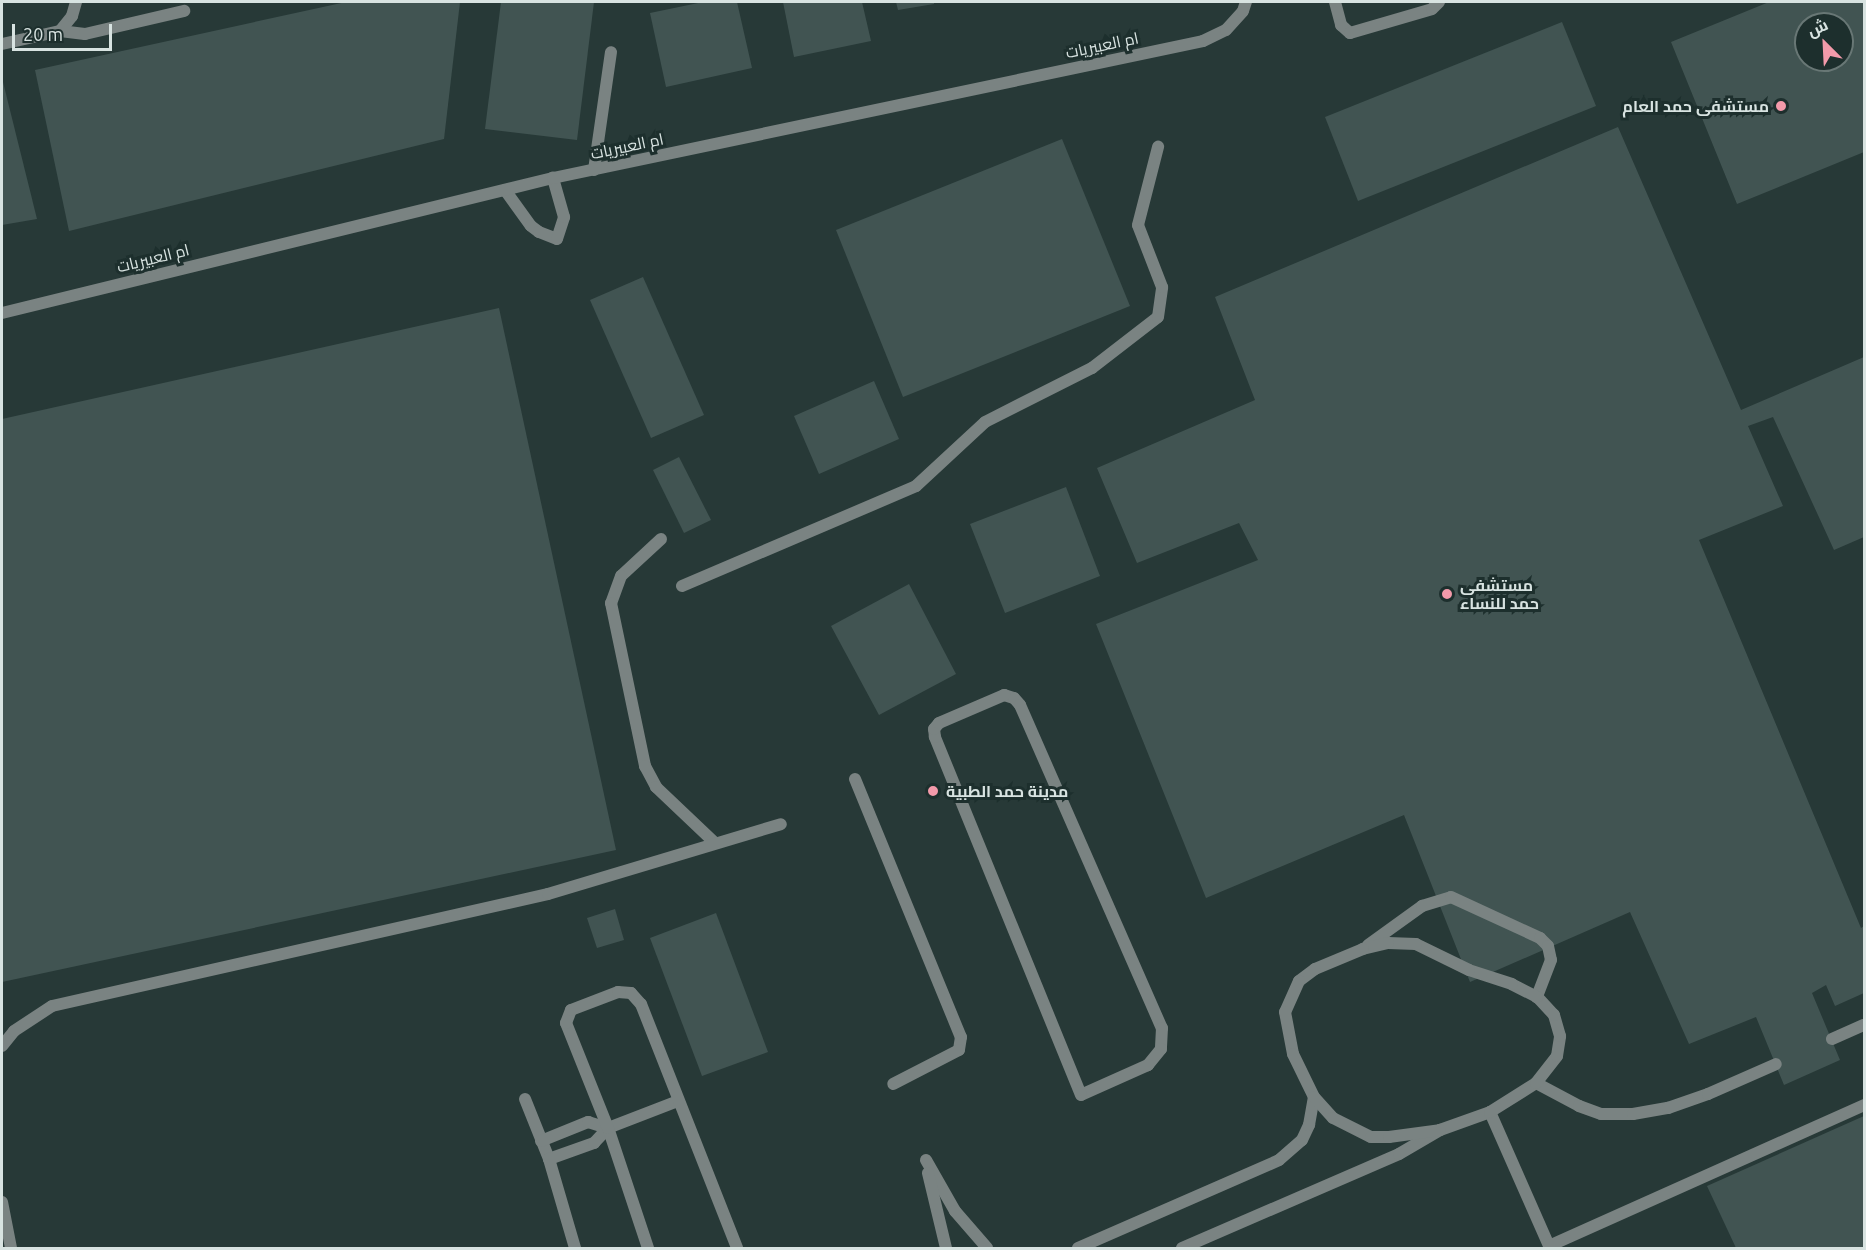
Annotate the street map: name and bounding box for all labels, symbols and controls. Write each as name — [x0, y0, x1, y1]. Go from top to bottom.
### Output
scale bar — [15, 12, 116, 50]
north arrow — [1794, 12, 1854, 72]
text: ش — [1804, 15, 1831, 40]
text: 20 m — [23, 24, 63, 44]
street label: ام العبيريات — [1064, 28, 1140, 62]
place label: مستشفى حمد العام — [1622, 96, 1769, 116]
marker: مستشفى حمد العام — [1774, 99, 1788, 113]
street label: ام العبيريات — [589, 129, 665, 163]
street label: ام العبيريات — [115, 240, 191, 276]
place label: مستشفى حمد للنساء — [1460, 575, 1539, 613]
marker: مستشفى حمد للنساء — [1438, 585, 1456, 603]
place label: مدينة حمد الطبية — [946, 781, 1068, 801]
marker: مدينة حمد الطبية — [924, 782, 942, 800]

